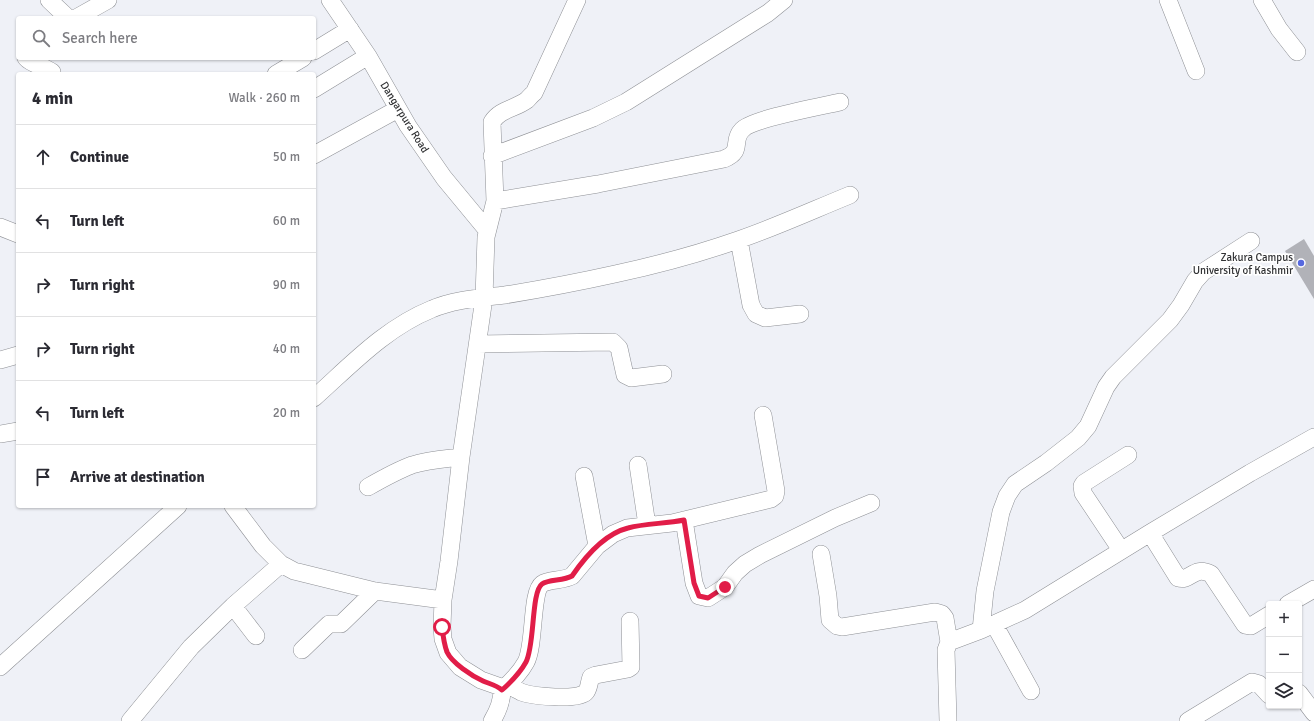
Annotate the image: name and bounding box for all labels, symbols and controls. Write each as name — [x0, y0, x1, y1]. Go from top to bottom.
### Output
search box — [16, 16, 316, 60]
icon: search — [30, 27, 52, 49]
text: Search here — [62, 29, 138, 47]
street label: Dangarpura Road — [377, 79, 432, 155]
text: 4 min — [32, 88, 73, 109]
text: Walk · 260 m — [229, 90, 300, 106]
icon: ahead — [32, 146, 54, 168]
text: Continue — [70, 148, 129, 166]
text: 50 m — [273, 149, 300, 165]
icon: left — [32, 210, 54, 232]
text: Turn left — [70, 212, 124, 230]
text: 60 m — [273, 213, 300, 229]
place label: Zakura Campus University of Kashmir — [1193, 251, 1293, 277]
marker: Zakura Campus University of Kashmir — [1296, 258, 1306, 268]
icon: right — [32, 274, 54, 296]
text: Turn right — [70, 276, 135, 294]
text: 90 m — [273, 277, 300, 293]
icon: right — [32, 338, 54, 360]
text: Turn right — [70, 340, 135, 358]
text: 40 m — [273, 341, 300, 357]
icon: left — [32, 402, 54, 424]
text: Turn left — [70, 404, 124, 422]
text: 20 m — [273, 405, 300, 421]
icon: arrive — [32, 466, 54, 488]
text: Arrive at destination — [70, 468, 205, 486]
route end — [716, 578, 734, 596]
map controls — [1266, 601, 1302, 709]
button: + — [1266, 601, 1302, 637]
route start — [433, 618, 451, 636]
button: − — [1266, 637, 1302, 673]
button: layers — [1266, 673, 1302, 709]

